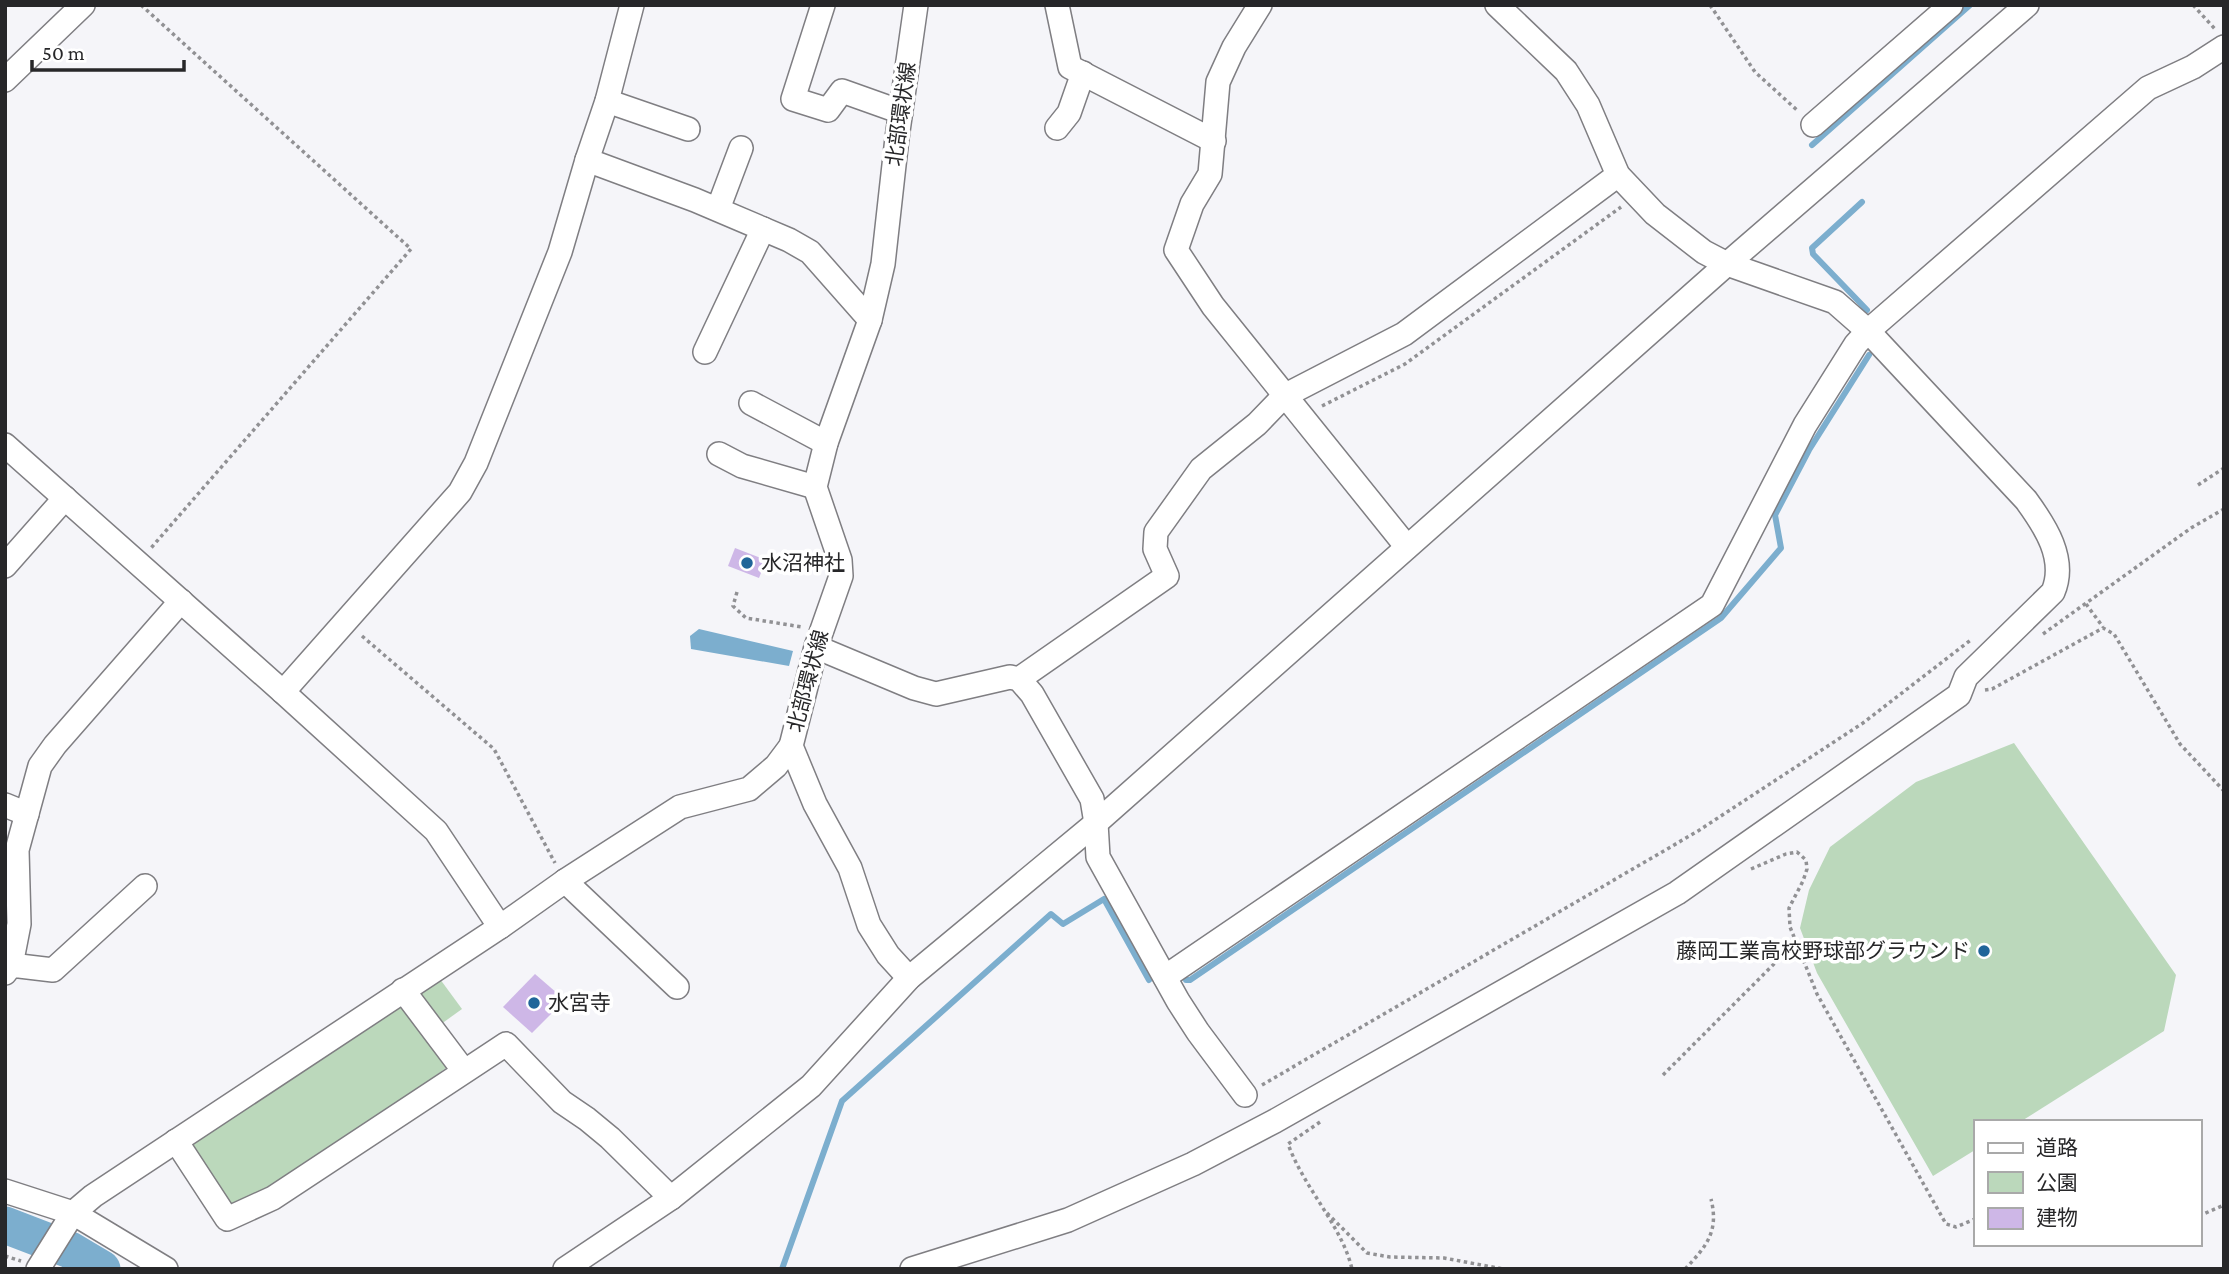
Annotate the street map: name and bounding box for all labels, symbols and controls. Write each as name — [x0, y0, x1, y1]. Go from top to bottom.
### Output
scale bar — [32, 28, 184, 72]
text: 50 m — [42, 41, 85, 65]
street label: 北部環状線 — [882, 60, 920, 168]
place label: 水沼神社 — [761, 551, 845, 575]
marker: 水沼神社 — [739, 555, 755, 571]
street label: 北部環状線 — [783, 627, 833, 735]
place label: 藤岡工業高校野球部グラウンド — [1676, 939, 1970, 963]
marker: 藤岡工業高校野球部グラウンド — [1976, 943, 1992, 959]
place label: 水宮寺 — [548, 991, 611, 1015]
marker: 水宮寺 — [526, 995, 542, 1011]
legend — [1974, 1120, 2201, 1246]
text: 道路 — [2036, 1136, 2078, 1160]
text: 公園 — [2036, 1171, 2078, 1195]
text: 建物 — [2036, 1206, 2078, 1230]

